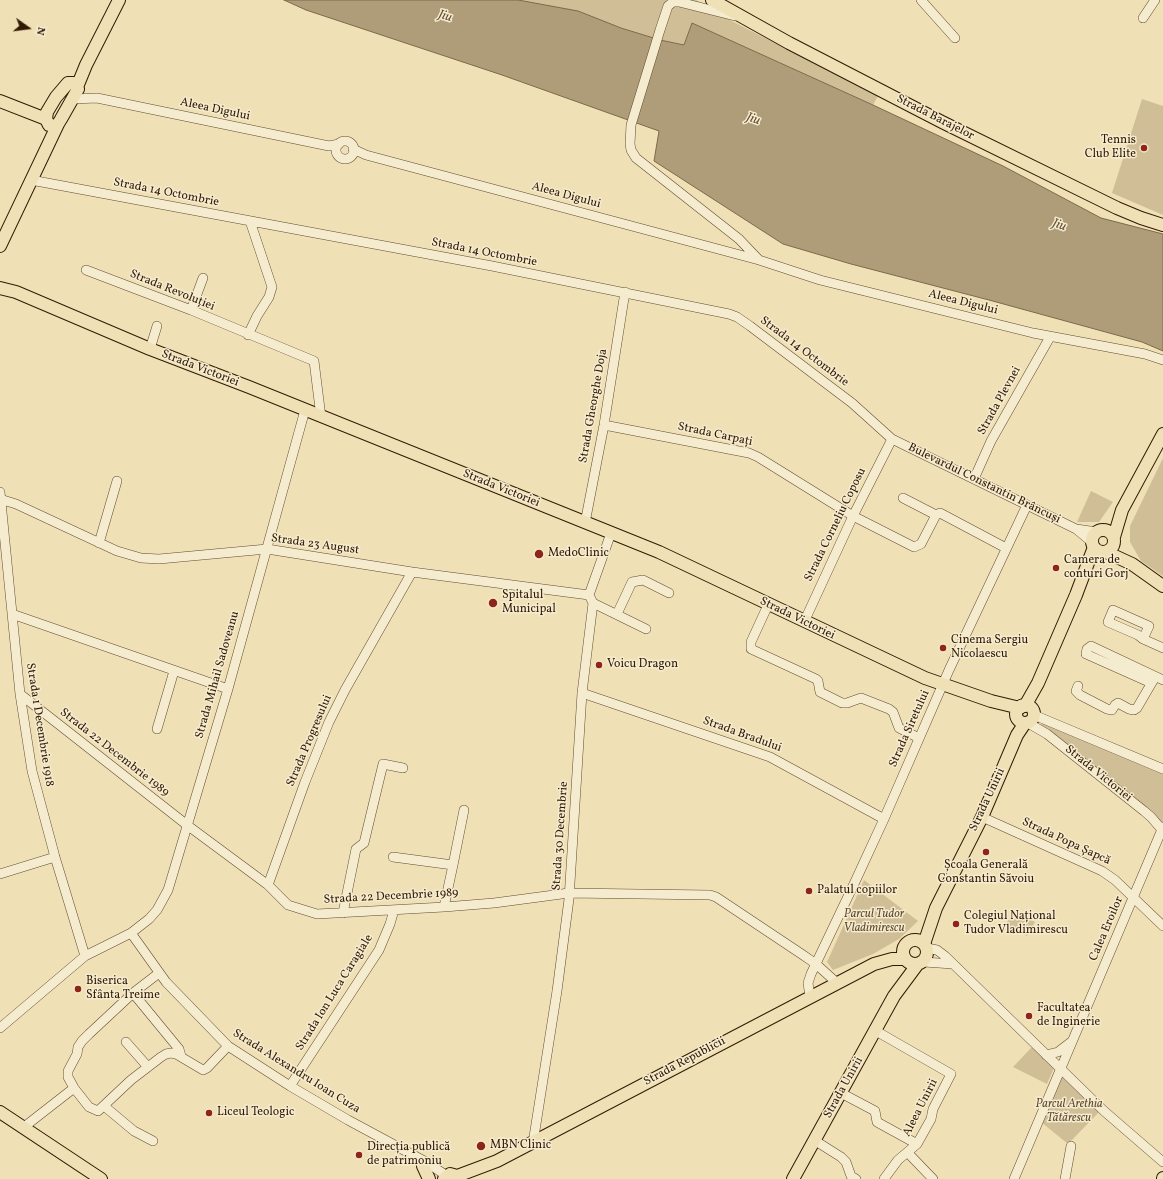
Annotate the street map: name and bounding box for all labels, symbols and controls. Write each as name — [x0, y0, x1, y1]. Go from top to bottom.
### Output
north arrow — [8, 8, 48, 48]
water label: Jiu — [436, 8, 454, 26]
text: N — [32, 25, 48, 37]
street label: Strada Barajelor — [894, 92, 976, 144]
street label: Aleea Digului — [179, 96, 251, 124]
water label: Jiu — [744, 110, 762, 130]
place label: Tennis Club Elite — [1085, 134, 1136, 162]
marker: Tennis Club Elite — [1139, 143, 1149, 153]
street label: Strada 14 Octombrie — [112, 176, 220, 210]
street label: Aleea Digului — [530, 180, 602, 212]
water label: Jiu — [1050, 216, 1068, 236]
street label: Strada 14 Octombrie — [430, 236, 538, 270]
street label: Strada Revoluției — [127, 267, 217, 315]
street label: Aleea Digului — [927, 287, 999, 319]
street label: Strada 14 Octombrie — [757, 314, 851, 390]
street label: Strada Victoriei — [159, 348, 241, 390]
street label: Strada Gheorghe Doja — [577, 348, 611, 464]
street label: Strada Plevnei — [975, 364, 1025, 438]
street label: Strada Carpați — [676, 420, 754, 450]
street label: Bulevardul Constantin Brâncuși — [905, 441, 1063, 527]
street label: Strada Corneliu Coposu — [802, 466, 870, 584]
street label: Strada Victoriei — [460, 467, 542, 511]
street label: Strada 23 August — [270, 532, 360, 558]
place label: MedoClinic — [548, 547, 609, 561]
marker: MedoClinic — [533, 548, 545, 560]
place label: Camera de conturi Gorj — [1064, 554, 1129, 582]
marker: Camera de conturi Gorj — [1051, 563, 1061, 573]
place label: Spitalul Municipal — [502, 589, 556, 617]
street label: Strada Victoriei — [757, 595, 837, 643]
marker: Spitalul Municipal — [487, 597, 499, 609]
street label: Strada Mihail Sadoveanu — [193, 610, 243, 740]
place label: Cinema Sergiu Nicolaescu — [951, 634, 1028, 662]
marker: Cinema Sergiu Nicolaescu — [938, 643, 948, 653]
place label: Voicu Dragon — [607, 658, 678, 672]
marker: Voicu Dragon — [594, 660, 604, 670]
street label: Strada 1 Decembrie 1918 — [22, 662, 56, 788]
street label: Strada Siretului — [887, 688, 933, 770]
street label: Strada Progresului — [284, 693, 336, 789]
street label: Strada 22 Decembrie 1989 — [56, 706, 172, 800]
street label: Strada Bradului — [701, 714, 783, 756]
street label: Strada Victoriei — [1062, 743, 1134, 805]
street label: Strada Unirii — [967, 766, 1009, 834]
street label: Strada 30 Decembrie — [550, 781, 572, 891]
street label: Strada Popa Șapcă — [1019, 815, 1113, 869]
marker: Școala Generală Constantin Săvoiu — [981, 847, 991, 857]
place label: Școala Generală Constantin Săvoiu — [938, 859, 1034, 887]
place label: Palatul copiilor — [817, 884, 897, 898]
street label: Strada 22 Decembrie 1989 — [323, 886, 459, 908]
marker: Palatul copiilor — [804, 886, 814, 896]
street label: Calea Eroilor — [1087, 895, 1127, 963]
park label: Parcul Tudor Vladimirescu — [843, 908, 905, 936]
place label: Colegiul Național Tudor Vladimirescu — [964, 910, 1068, 938]
marker: Colegiul Național Tudor Vladimirescu — [951, 919, 961, 929]
street label: Strada Ion Luca Caragiale — [293, 932, 377, 1054]
place label: Biserica Sfânta Treime — [86, 975, 160, 1003]
marker: Biserica Sfânta Treime — [73, 984, 83, 994]
place label: Facultatea de Inginerie — [1037, 1002, 1100, 1030]
marker: Facultatea de Inginerie — [1024, 1011, 1034, 1021]
street label: Strada Alexandru Ioan Cuza — [230, 1027, 362, 1117]
street label: Strada Republicii — [642, 1034, 728, 1090]
street label: Strada Unirii — [821, 1055, 867, 1121]
street label: Aleea Unirii — [900, 1077, 942, 1139]
park label: Parcul Arethia Tătărescu — [1035, 1098, 1103, 1126]
place label: Liceul Teologic — [217, 1106, 294, 1120]
marker: Liceul Teologic — [204, 1108, 214, 1118]
place label: MBN Clinic — [490, 1139, 551, 1153]
marker: MBN Clinic — [475, 1140, 487, 1152]
place label: Direcția publică de patrimoniu — [367, 1141, 450, 1169]
marker: Direcția publică de patrimoniu — [354, 1150, 364, 1160]

